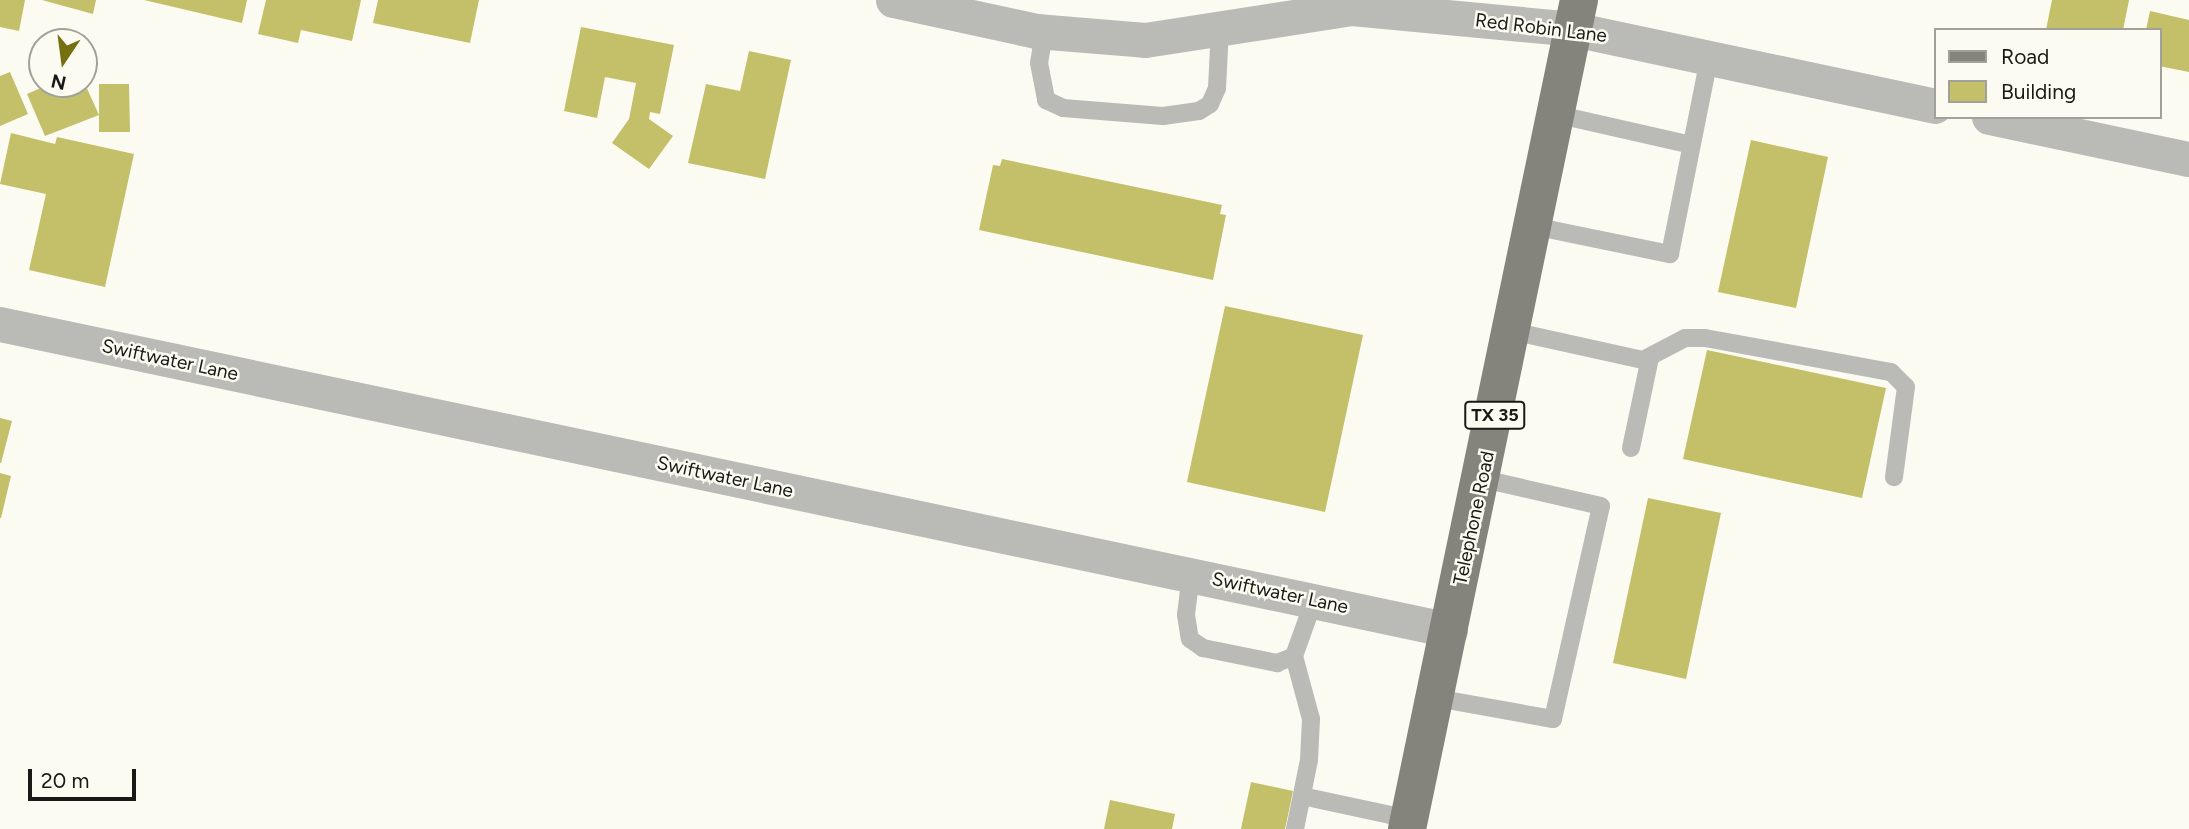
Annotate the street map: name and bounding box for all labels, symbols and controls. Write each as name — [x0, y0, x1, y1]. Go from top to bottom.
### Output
street label: Red Robin Lane — [1474, 9, 1608, 47]
north arrow — [28, 28, 98, 98]
legend — [1934, 28, 2161, 119]
text: Road — [2001, 44, 2049, 69]
text: N — [49, 69, 68, 95]
text: Building — [2001, 79, 2076, 104]
street label: Swiftwater Lane — [100, 334, 240, 386]
road number: TX 35 — [1464, 400, 1526, 430]
street label: Telephone Road — [1449, 449, 1499, 587]
street label: Swiftwater Lane — [655, 451, 795, 503]
street label: Swiftwater Lane — [1210, 567, 1350, 619]
scale bar — [32, 756, 140, 800]
text: 20 m — [41, 768, 89, 793]

